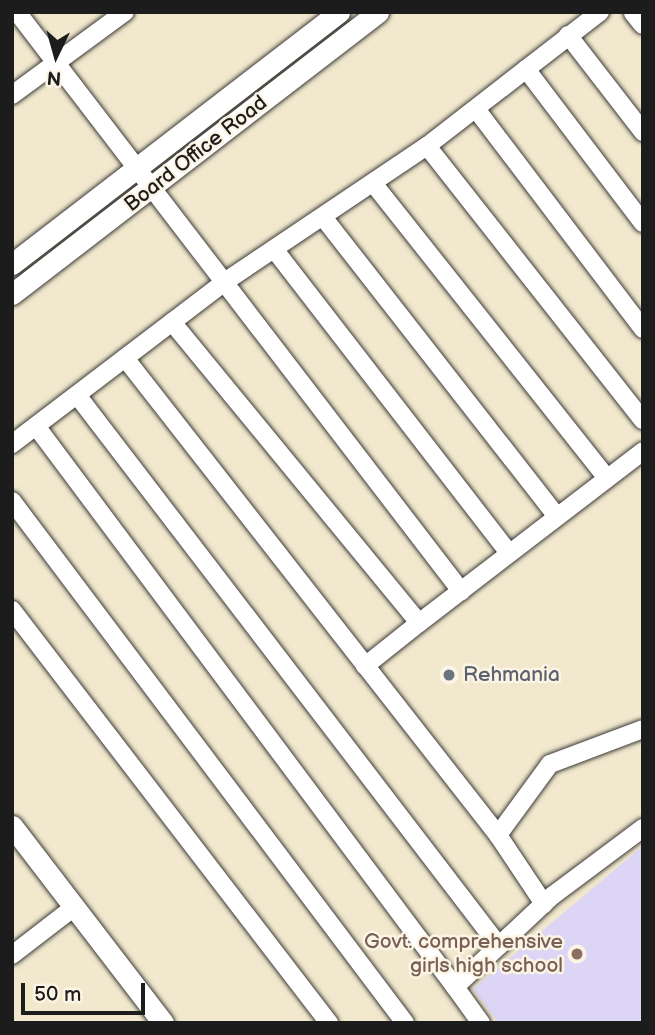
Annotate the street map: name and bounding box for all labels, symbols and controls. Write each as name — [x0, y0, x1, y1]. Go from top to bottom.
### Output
north arrow — [21, 21, 91, 91]
text: N — [46, 65, 62, 89]
street label: Board Office Road — [120, 90, 272, 218]
place label: Rehmania — [463, 662, 560, 688]
marker: Rehmania — [441, 667, 457, 683]
place label: Govt. comprehensive girls high school — [364, 929, 563, 979]
marker: Govt. comprehensive girls high school — [569, 946, 585, 962]
scale bar — [24, 968, 149, 1012]
text: 50 m — [34, 982, 81, 1007]

